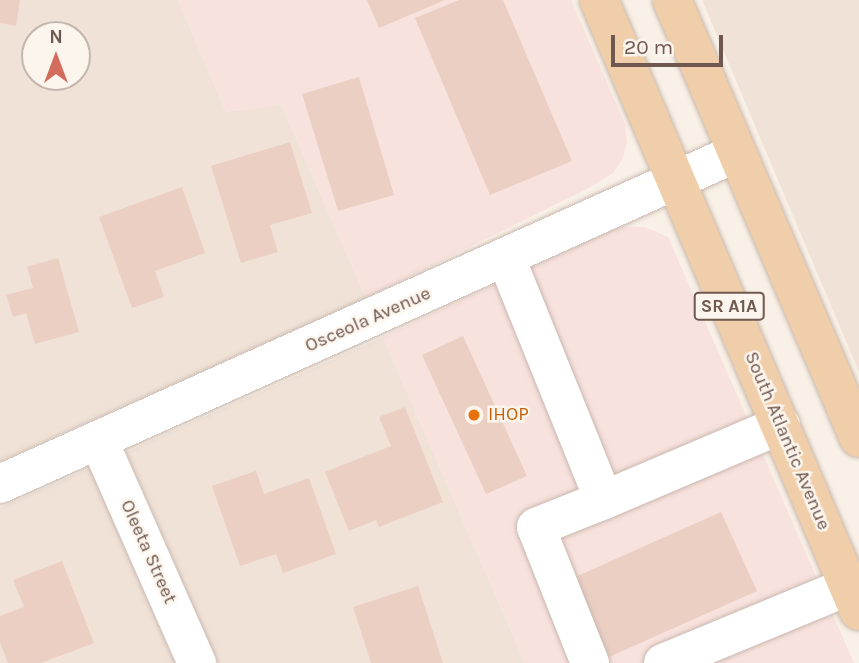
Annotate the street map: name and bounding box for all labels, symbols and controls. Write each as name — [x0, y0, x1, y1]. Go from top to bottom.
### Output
north arrow — [21, 21, 91, 91]
scale bar — [614, 21, 726, 65]
text: N — [49, 26, 63, 48]
text: 20 m — [624, 35, 673, 59]
street label: Osceola Avenue — [302, 282, 434, 358]
road number: SR A1A — [692, 292, 766, 320]
street label: South Atlantic Avenue — [739, 348, 835, 534]
place label: IHOP — [488, 404, 529, 426]
marker: IHOP — [466, 407, 482, 423]
street label: Oleeta Street — [115, 496, 181, 608]

